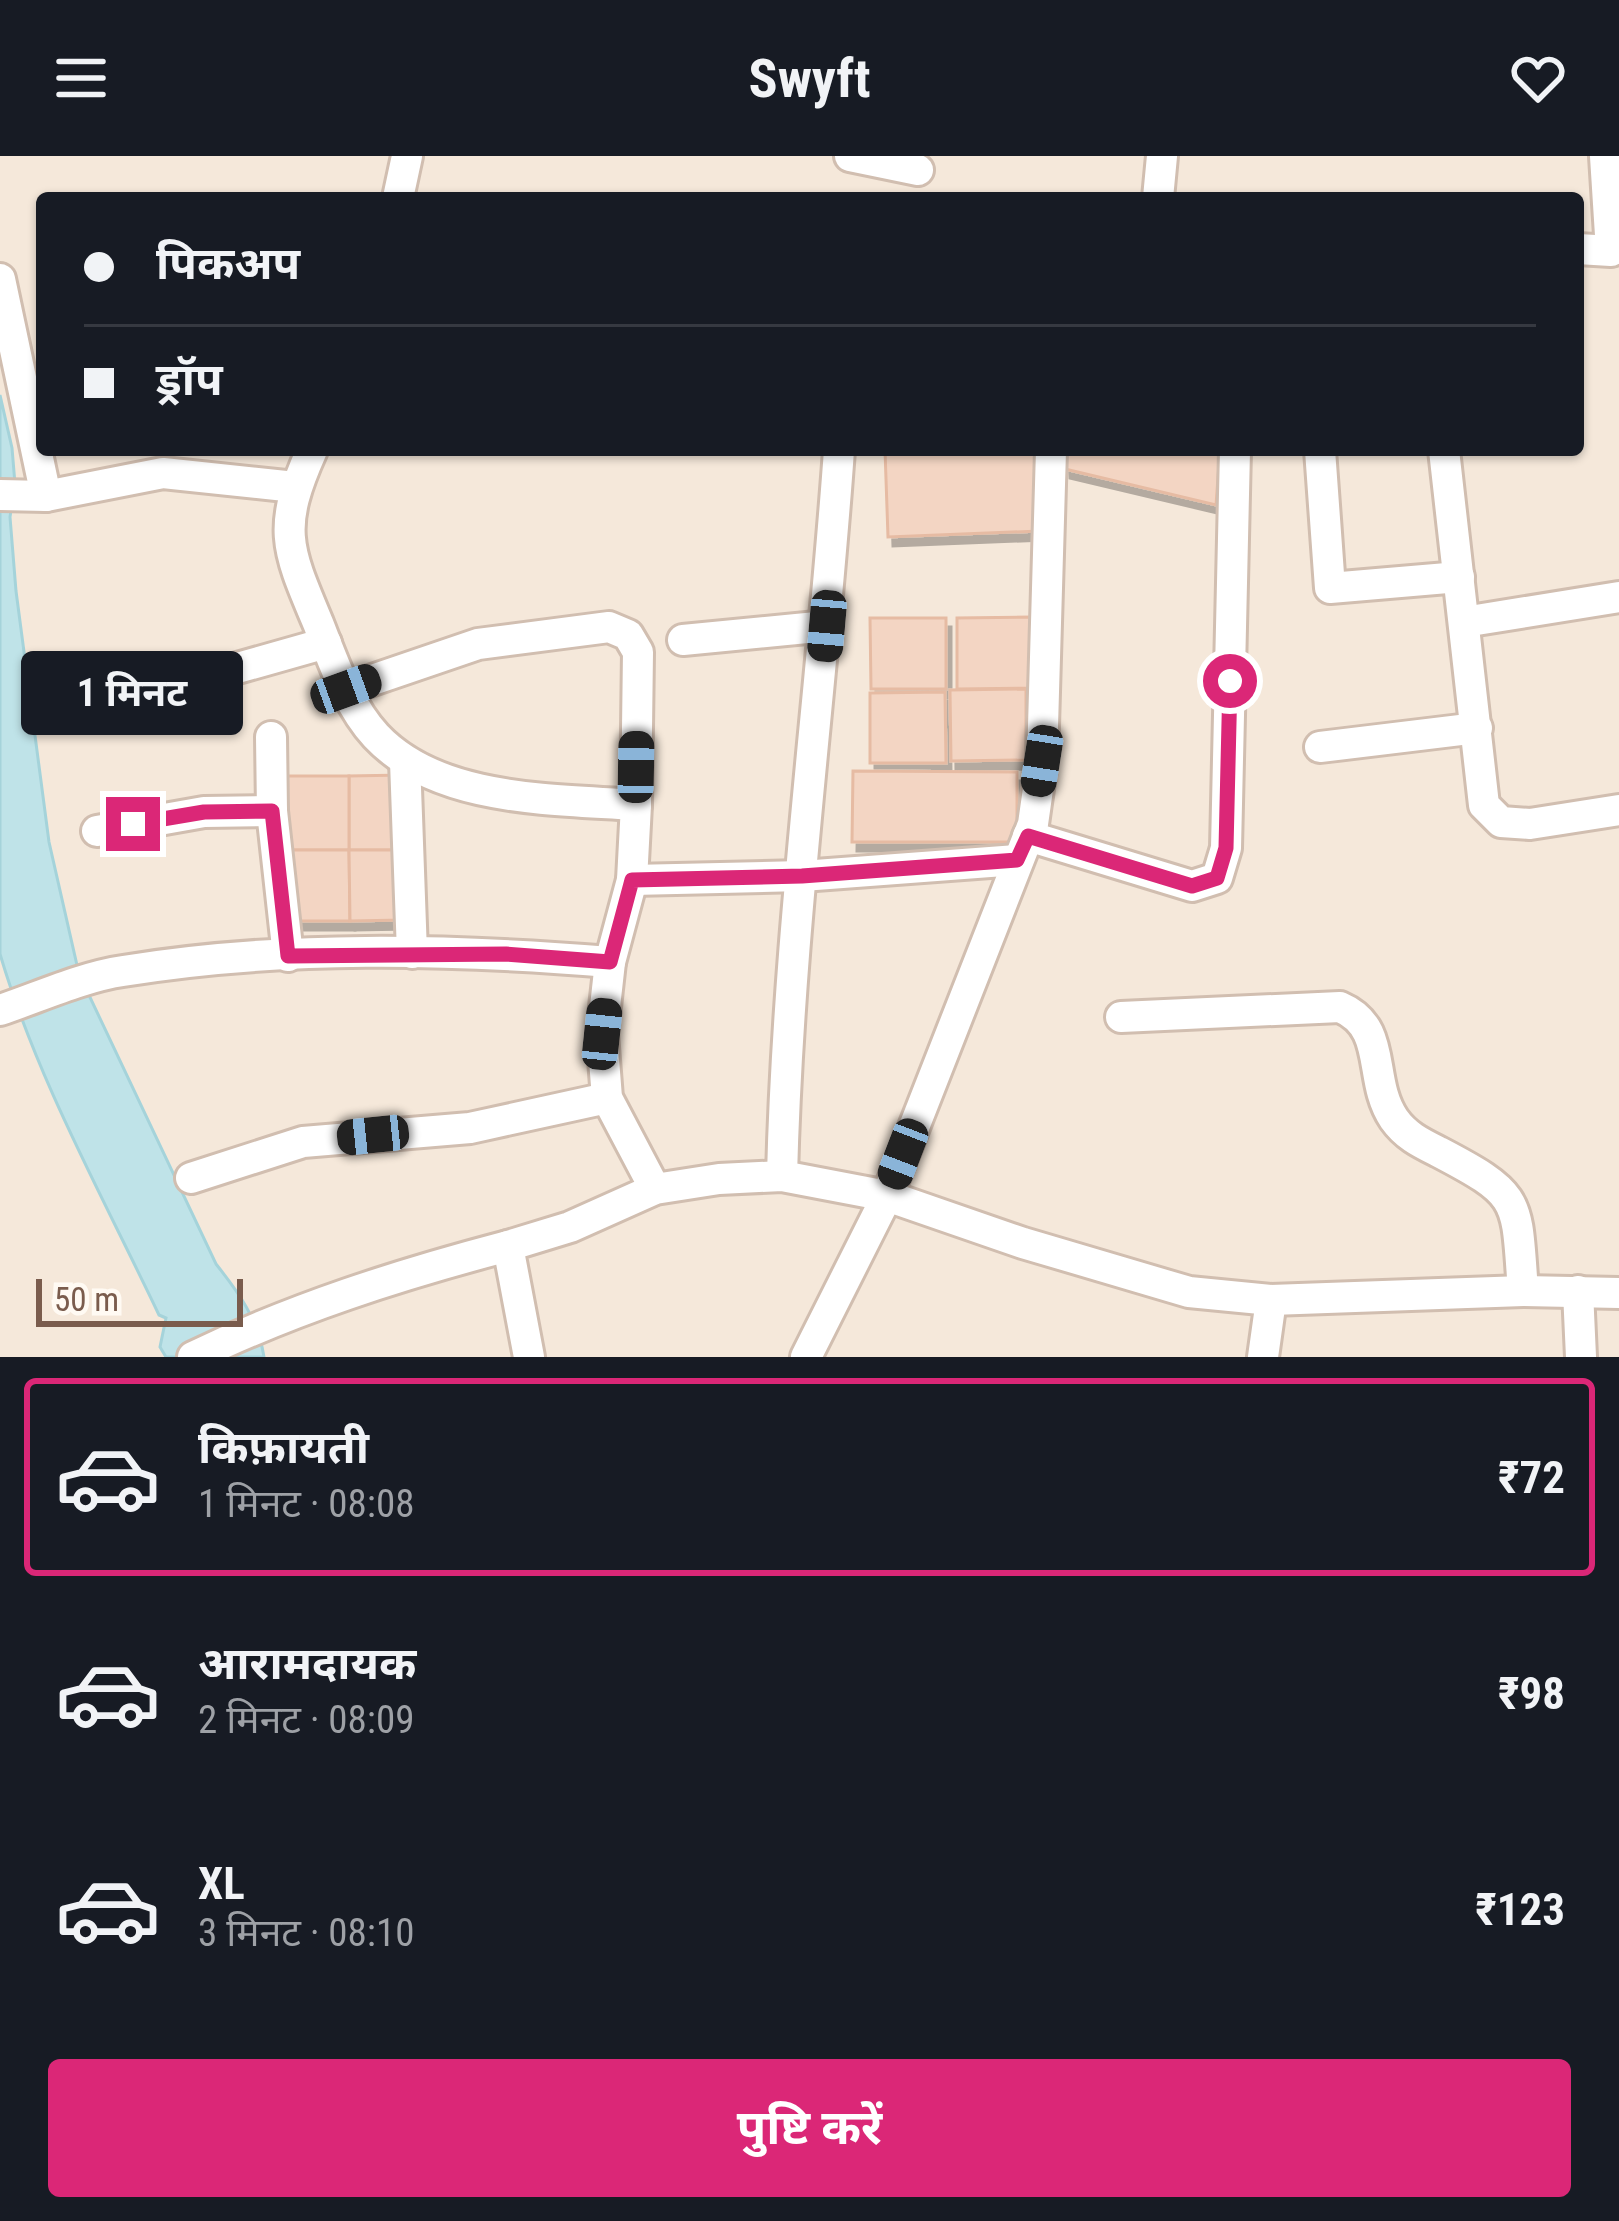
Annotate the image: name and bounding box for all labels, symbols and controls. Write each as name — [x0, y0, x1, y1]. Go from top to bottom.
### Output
icon: menu — [48, 45, 114, 111]
icon: heart — [1505, 45, 1571, 111]
text: Swyft — [749, 47, 870, 110]
text: पिकअप — [156, 237, 300, 290]
text: ड्रॉप — [156, 353, 223, 406]
car — [806, 589, 848, 663]
callout: 1 मिनट — [22, 650, 244, 734]
route start — [1203, 654, 1257, 708]
car — [306, 660, 386, 718]
text: 1 मिनट — [77, 670, 187, 716]
car — [1019, 723, 1065, 799]
car — [617, 731, 655, 803]
route end — [106, 797, 160, 851]
car — [580, 996, 624, 1072]
car — [335, 1113, 411, 1157]
car — [873, 1114, 933, 1194]
scale bar — [36, 1273, 243, 1326]
text: 50 m — [54, 1280, 119, 1319]
text: किफ़ायती — [198, 1421, 369, 1474]
icon: car — [54, 1423, 162, 1531]
text: ₹72 — [1498, 1451, 1565, 1504]
text: 1 मिनट · 08:08 — [198, 1481, 414, 1527]
text: आरामदायक — [198, 1637, 416, 1690]
icon: car — [54, 1639, 162, 1747]
text: ₹98 — [1498, 1667, 1565, 1720]
text: 2 मिनट · 08:09 — [198, 1697, 414, 1743]
icon: car — [54, 1855, 162, 1963]
text: XL — [198, 1857, 245, 1910]
text: ₹123 — [1475, 1883, 1565, 1936]
text: 3 मिनट · 08:10 — [198, 1910, 414, 1956]
button: पुष्टि करें — [48, 2059, 1571, 2197]

